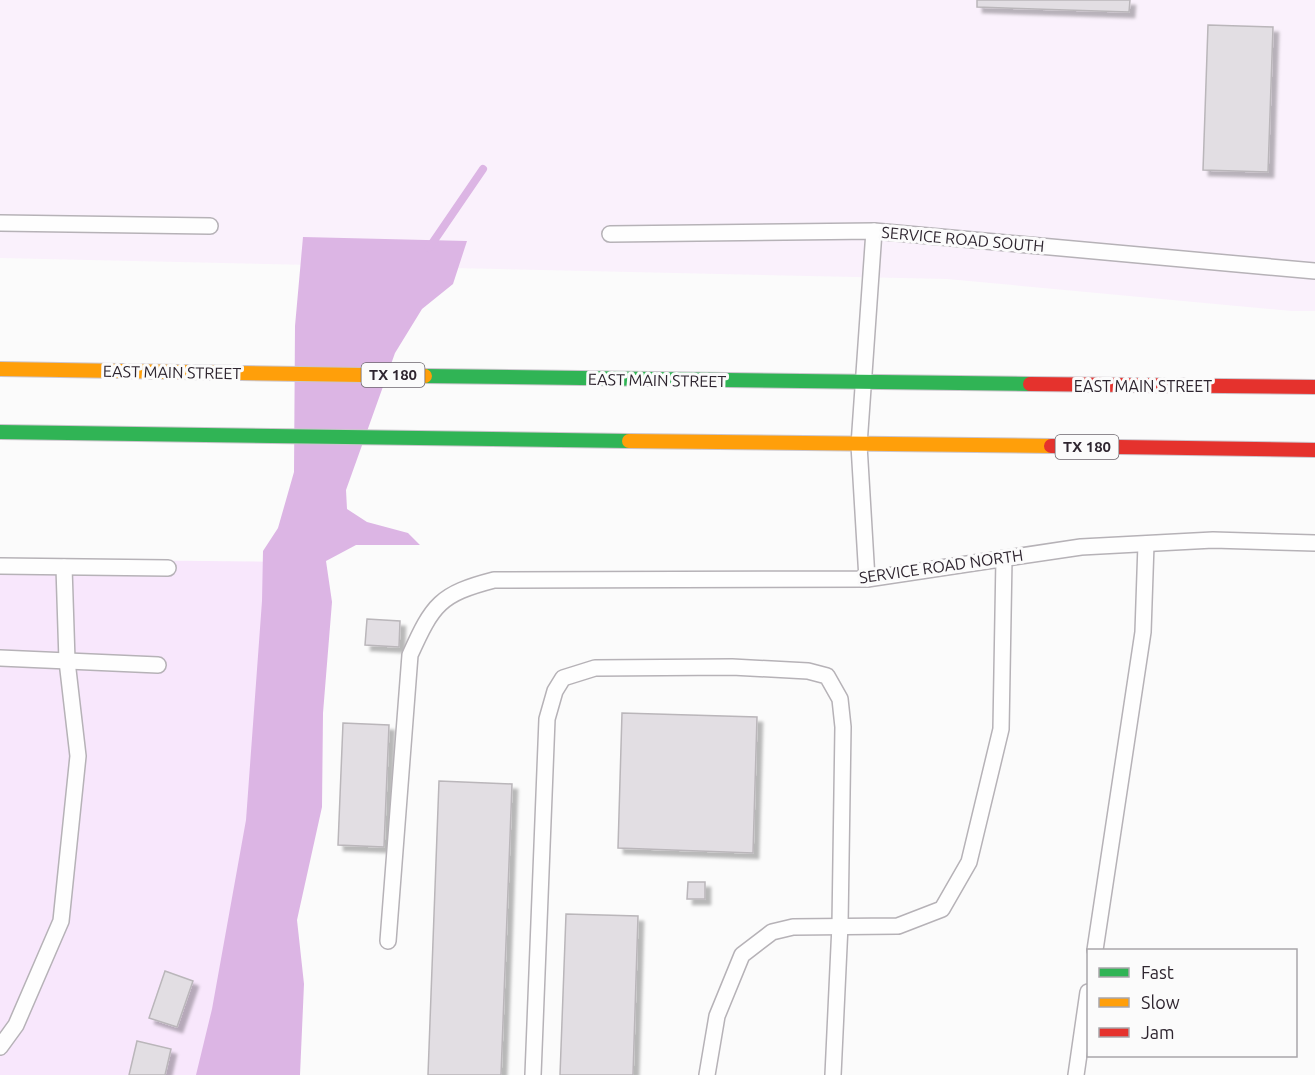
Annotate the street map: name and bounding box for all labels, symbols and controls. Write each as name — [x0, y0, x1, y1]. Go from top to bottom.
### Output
street label: SERVICE ROAD SOUTH — [881, 223, 1045, 255]
street label: EAST MAIN STREET — [103, 362, 241, 382]
road number: TX 180 — [362, 363, 424, 387]
street label: EAST MAIN STREET — [588, 370, 726, 390]
street label: EAST MAIN STREET — [1074, 377, 1212, 395]
road number: TX 180 — [1056, 435, 1118, 459]
street label: SERVICE ROAD NORTH — [858, 546, 1024, 586]
legend — [1087, 949, 1297, 1057]
text: Fast — [1141, 962, 1174, 982]
text: Slow — [1141, 992, 1180, 1012]
text: Jam — [1141, 1022, 1175, 1042]

